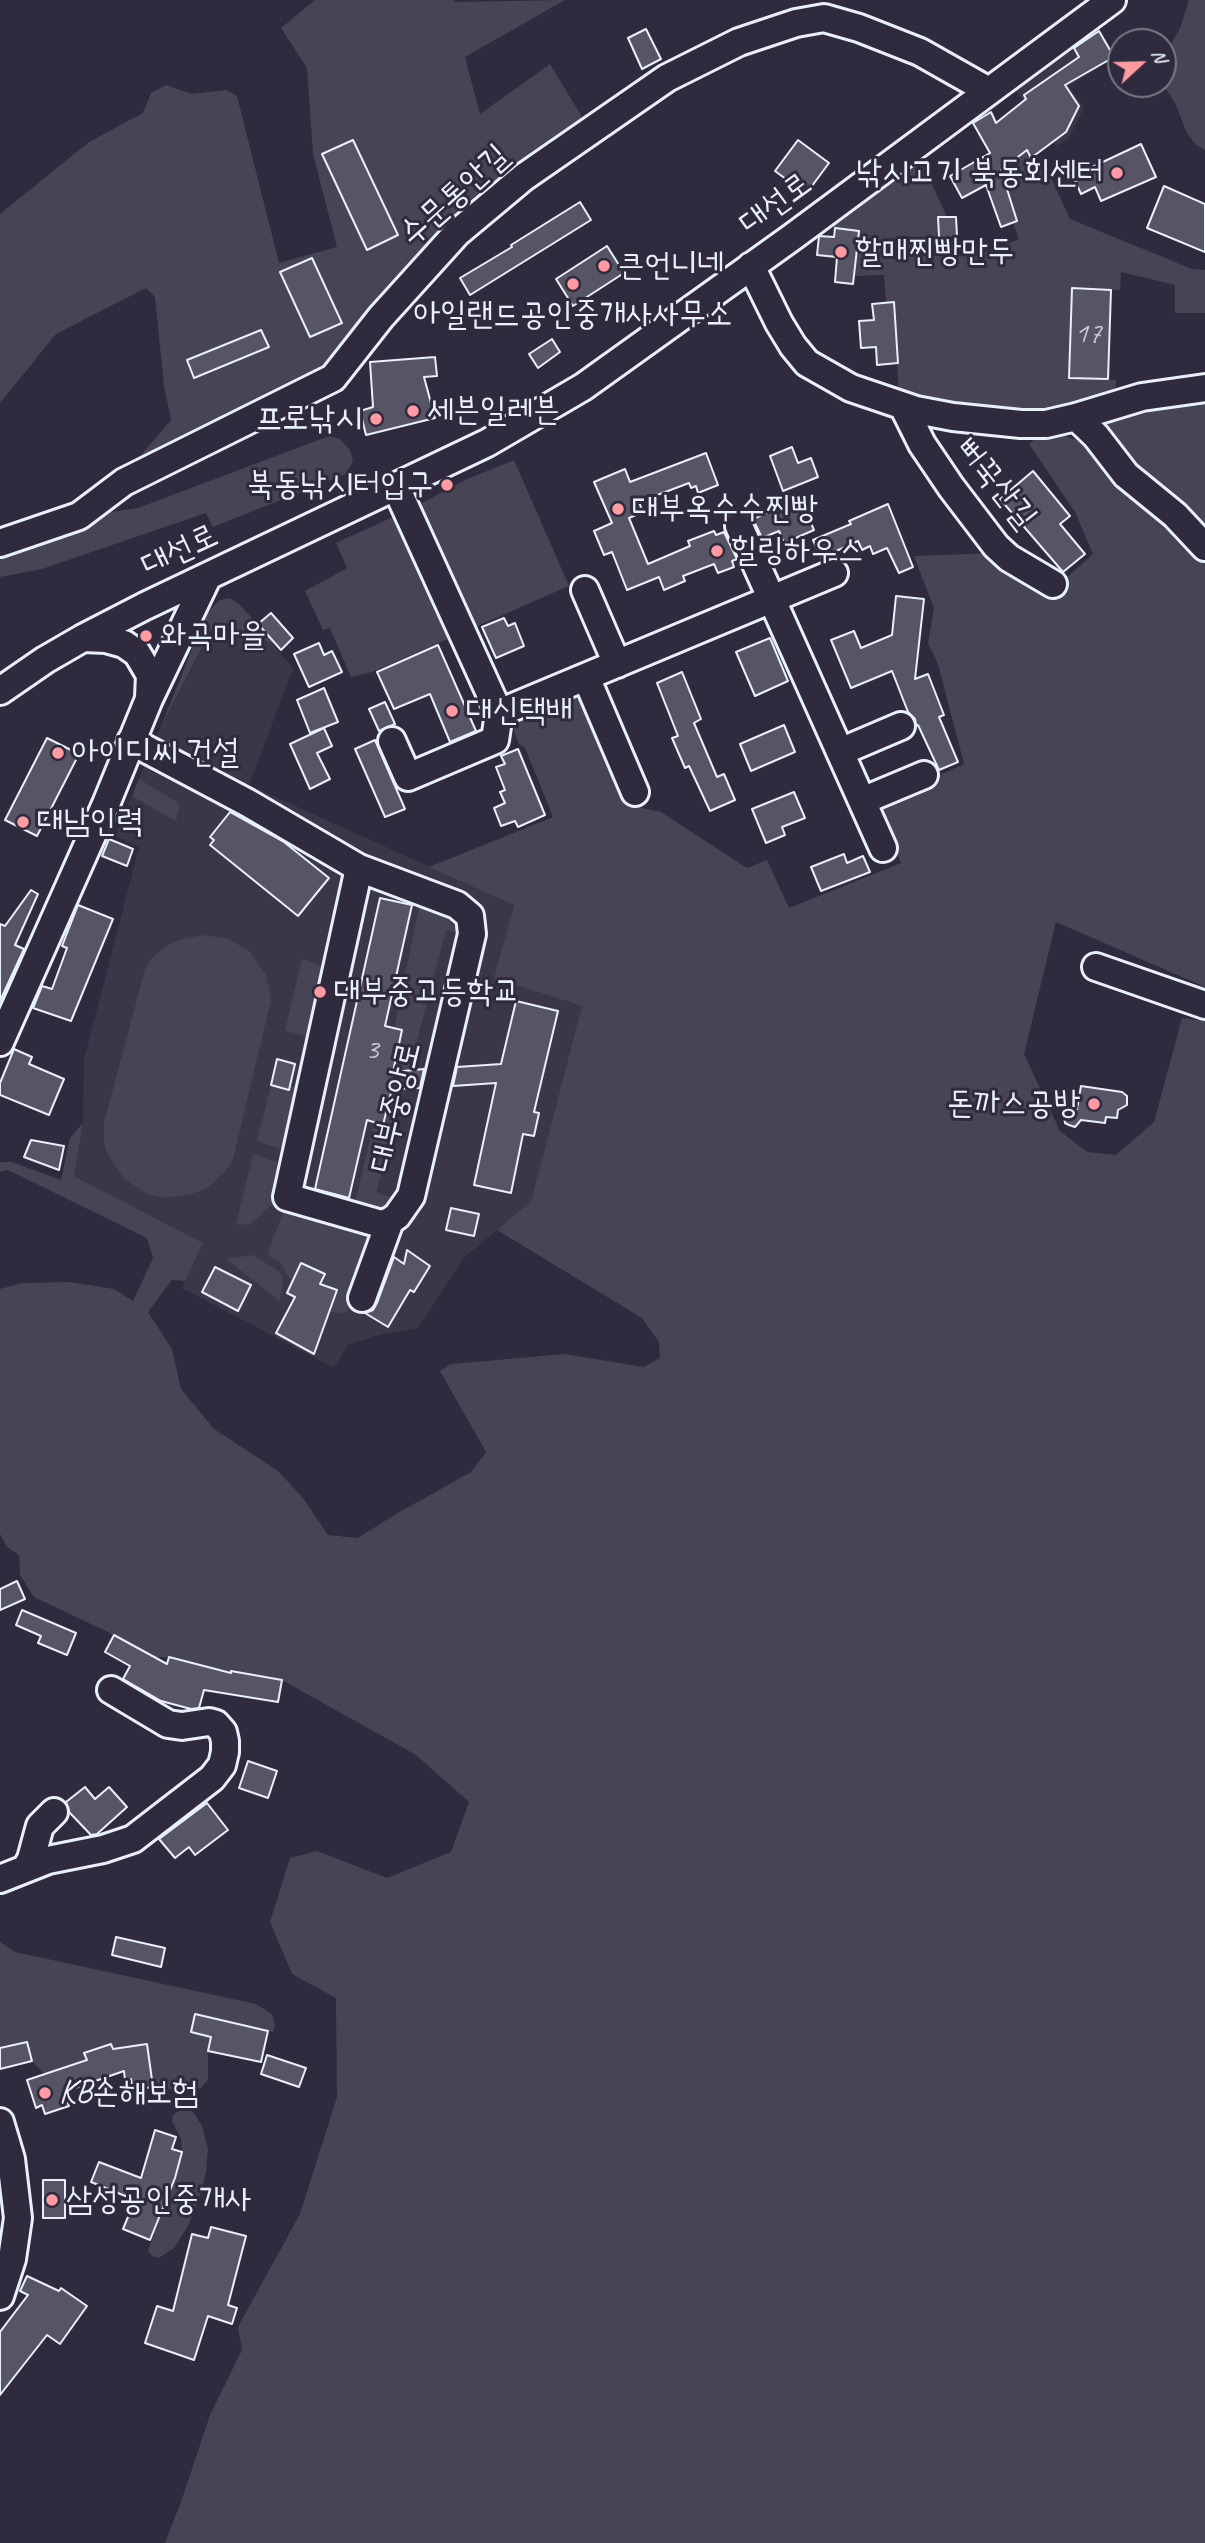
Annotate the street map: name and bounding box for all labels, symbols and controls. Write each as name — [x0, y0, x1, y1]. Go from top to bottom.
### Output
north arrow — [1107, 28, 1177, 98]
text: N — [1146, 46, 1173, 66]
street label: 수문통안길 — [392, 137, 518, 255]
place label: 낚시고기 북동회센터 — [856, 153, 1103, 193]
street label: 대선로 — [732, 165, 820, 243]
marker: 낚시고기 북동회센터 — [1109, 165, 1125, 181]
place label: 할매찐빵만두 — [855, 232, 1014, 272]
marker: 할매찐빵만두 — [833, 244, 849, 260]
place label: 큰언니네 — [618, 246, 724, 286]
marker: 큰언니네 — [596, 258, 612, 274]
marker: 아일랜드공인중개사사무소 — [565, 276, 581, 292]
place label: 아일랜드공인중개사사무소 — [414, 295, 732, 335]
house number: 17 — [1075, 316, 1101, 352]
place label: 세븐일레븐 — [427, 391, 560, 431]
place label: 프로낚시 — [256, 399, 362, 439]
marker: 세븐일레븐 — [405, 403, 421, 419]
marker: 프로낚시 — [368, 411, 384, 427]
street label: 뻐꾹산길 — [948, 429, 1044, 537]
place label: 북동낚시터입구 — [247, 465, 433, 505]
marker: 북동낚시터입구 — [439, 477, 455, 493]
place label: 대부옥수수찐빵 — [632, 489, 818, 529]
marker: 대부옥수수찐빵 — [610, 501, 626, 517]
street label: 대선로 — [136, 516, 224, 586]
place label: 힐링하우스 — [731, 531, 864, 571]
marker: 힐링하우스 — [709, 543, 725, 559]
place label: 와곡마을 — [160, 616, 266, 656]
marker: 와곡마을 — [138, 628, 154, 644]
place label: 대신택배 — [466, 691, 572, 731]
marker: 대신택배 — [444, 703, 460, 719]
place label: 아이디씨 건설 — [72, 733, 239, 773]
marker: 아이디씨 건설 — [50, 745, 66, 761]
place label: 대남인력 — [37, 802, 143, 842]
marker: 대남인력 — [15, 814, 31, 830]
place label: 대부중고등학교 — [334, 972, 520, 1012]
marker: 대부중고등학교 — [312, 984, 328, 1000]
house number: 3 — [365, 1032, 379, 1068]
street label: 대부중앙로 — [362, 1038, 430, 1176]
place label: 돈까스공방 — [947, 1084, 1080, 1124]
marker: 돈까스공방 — [1086, 1096, 1102, 1112]
place label: KB손해보험 — [59, 2073, 199, 2113]
marker: KB손해보험 — [37, 2085, 53, 2101]
place label: 삼성공인중개사 — [66, 2180, 252, 2220]
marker: 삼성공인중개사 — [44, 2192, 60, 2208]

